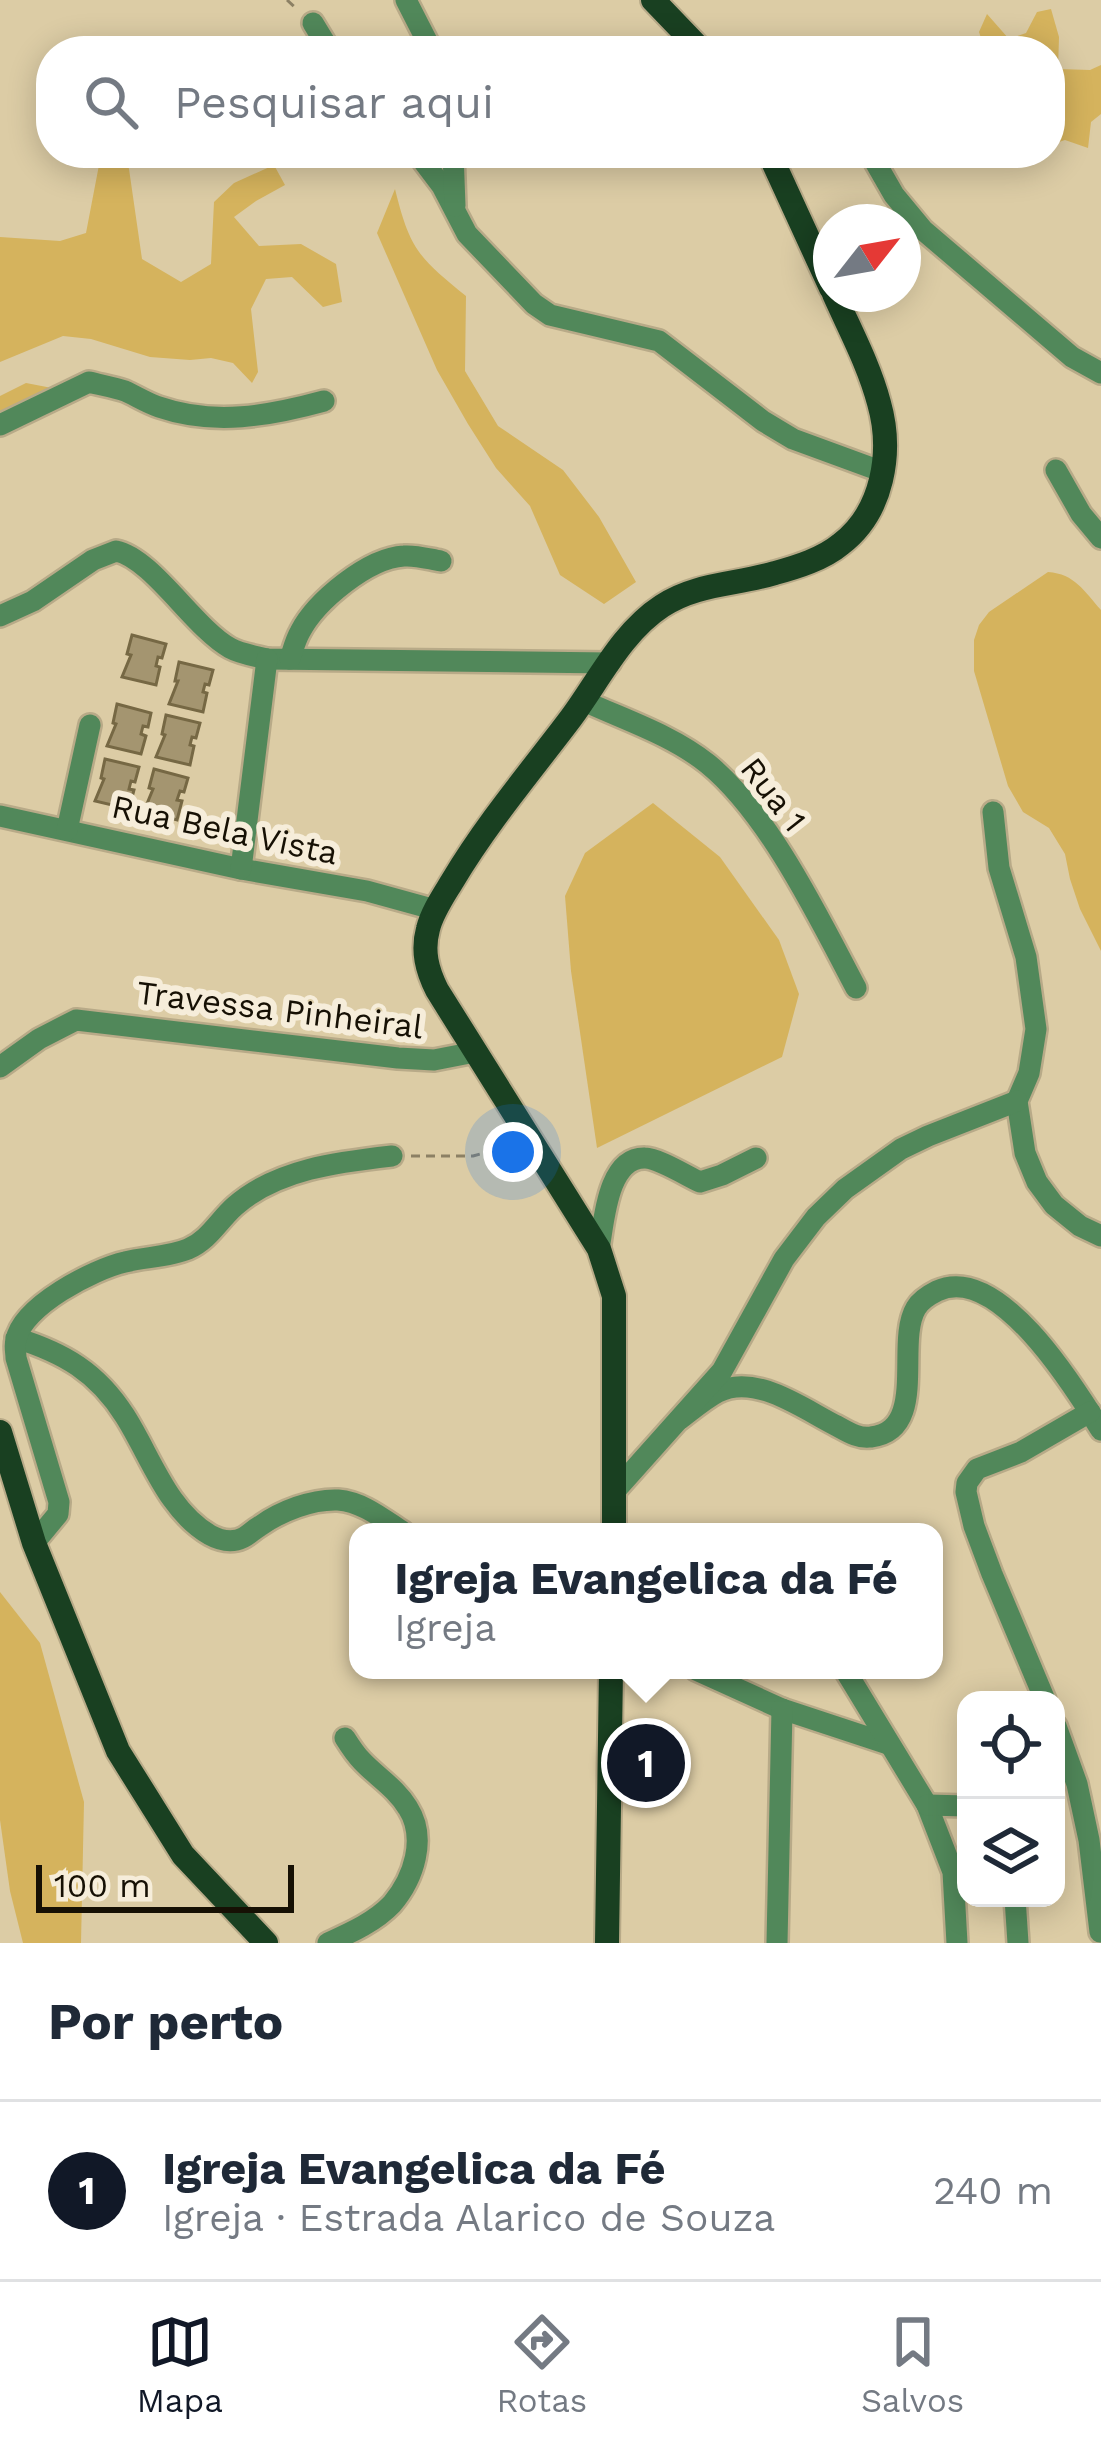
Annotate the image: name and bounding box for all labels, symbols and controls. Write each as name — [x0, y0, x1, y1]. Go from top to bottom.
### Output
search box — [36, 36, 1065, 168]
icon: search — [78, 69, 144, 135]
text: Pesquisar aqui — [174, 76, 494, 129]
north arrow — [813, 204, 921, 312]
street label: Rua 1 — [733, 749, 815, 839]
street label: Rua Bela Vista — [108, 787, 341, 872]
street label: Travessa Pinheiral — [134, 973, 425, 1046]
your location — [483, 1122, 543, 1182]
popup — [349, 1523, 943, 1679]
text: Igreja Evangelica da Fé — [394, 1552, 898, 1605]
text: Igreja — [394, 1605, 496, 1650]
map controls — [957, 1691, 1065, 1907]
button: locate — [957, 1691, 1065, 1799]
pin: 1 — [607, 1718, 685, 1808]
button: layers — [957, 1799, 1065, 1907]
scale bar — [36, 1859, 294, 1912]
text: 100 m — [54, 1866, 151, 1905]
text: Por perto — [48, 1992, 283, 2051]
text: Igreja Evangelica da Fé — [162, 2142, 666, 2195]
text: 1 — [79, 2168, 95, 2213]
text: 240 m — [933, 2168, 1053, 2213]
text: Igreja · Estrada Alarico de Souza — [162, 2195, 775, 2240]
tab: Mapa — [137, 2309, 223, 2420]
tab: Rotas — [496, 2309, 587, 2420]
tab: Salvos — [861, 2309, 964, 2420]

